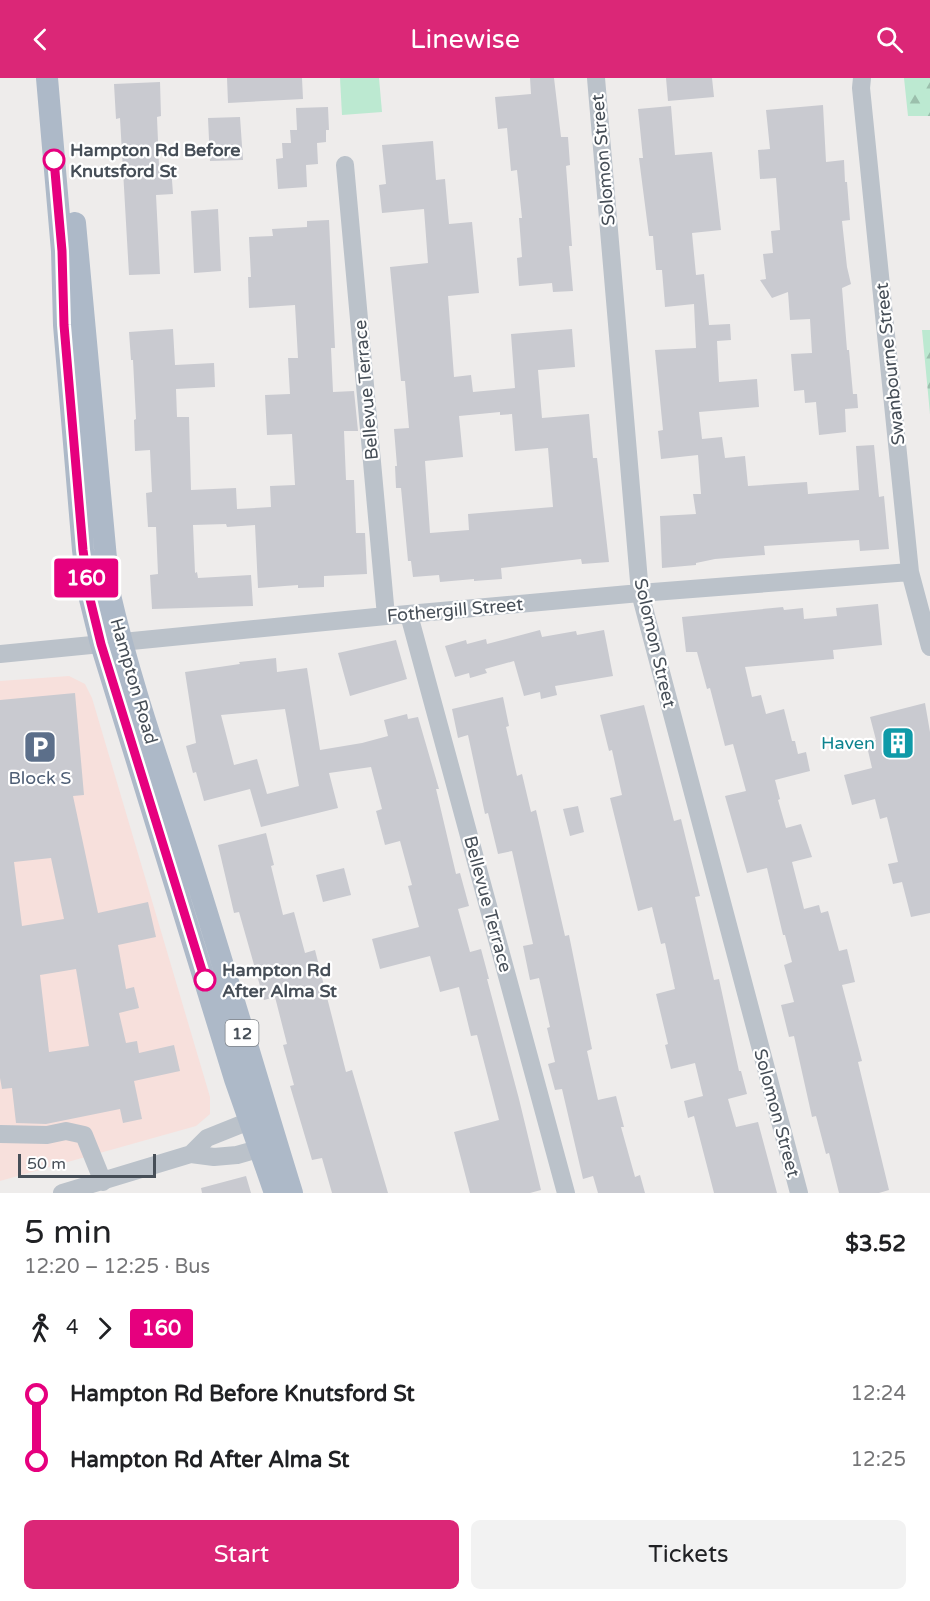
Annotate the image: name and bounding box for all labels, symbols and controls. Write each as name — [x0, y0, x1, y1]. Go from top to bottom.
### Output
icon: back — [24, 23, 57, 56]
text: Linewise — [410, 23, 520, 56]
icon: search — [873, 23, 906, 56]
street label: Solomon Street — [586, 93, 620, 227]
place label: Hampton Rd Before Knutsford St — [70, 139, 240, 182]
marker: Hampton Rd Before Knutsford St — [43, 149, 65, 171]
street label: Swanbourne Street — [871, 282, 909, 446]
street label: Bellevue Terrace — [349, 319, 383, 461]
line badge: 160 — [52, 558, 121, 598]
text: 160 — [66, 566, 106, 591]
street label: Solomon Street — [629, 576, 681, 710]
street label: Fothergill Street — [386, 593, 524, 627]
street label: Hampton Road — [105, 615, 163, 747]
building icon: Haven — [880, 725, 916, 761]
parking icon: Block S — [22, 729, 58, 765]
place label: Haven — [821, 732, 875, 754]
place label: Block S — [9, 767, 71, 789]
street label: Bellevue Terrace — [459, 833, 517, 975]
place label: Hampton Rd After Alma St — [222, 959, 337, 1002]
marker: Hampton Rd After Alma St — [194, 969, 216, 991]
road number: 12 — [226, 1020, 258, 1046]
street label: Solomon Street — [749, 1046, 805, 1180]
scale bar — [18, 1151, 156, 1178]
text: 50 m — [27, 1154, 66, 1174]
text: 5 min — [24, 1213, 112, 1252]
text: $3.52 — [845, 1231, 906, 1257]
text: 12:20 – 12:25 · Bus — [24, 1255, 210, 1279]
icon: walk — [24, 1312, 57, 1345]
icon: forward — [88, 1312, 121, 1345]
text: 4 — [66, 1316, 79, 1340]
text: 160 — [142, 1316, 181, 1341]
text: Hampton Rd Before Knutsford St — [70, 1381, 415, 1407]
text: 12:24 — [851, 1382, 906, 1406]
text: Hampton Rd After Alma St — [70, 1447, 349, 1473]
text: 12:25 — [851, 1448, 906, 1472]
button: Start — [24, 1520, 459, 1589]
button: Tickets — [471, 1520, 906, 1589]

